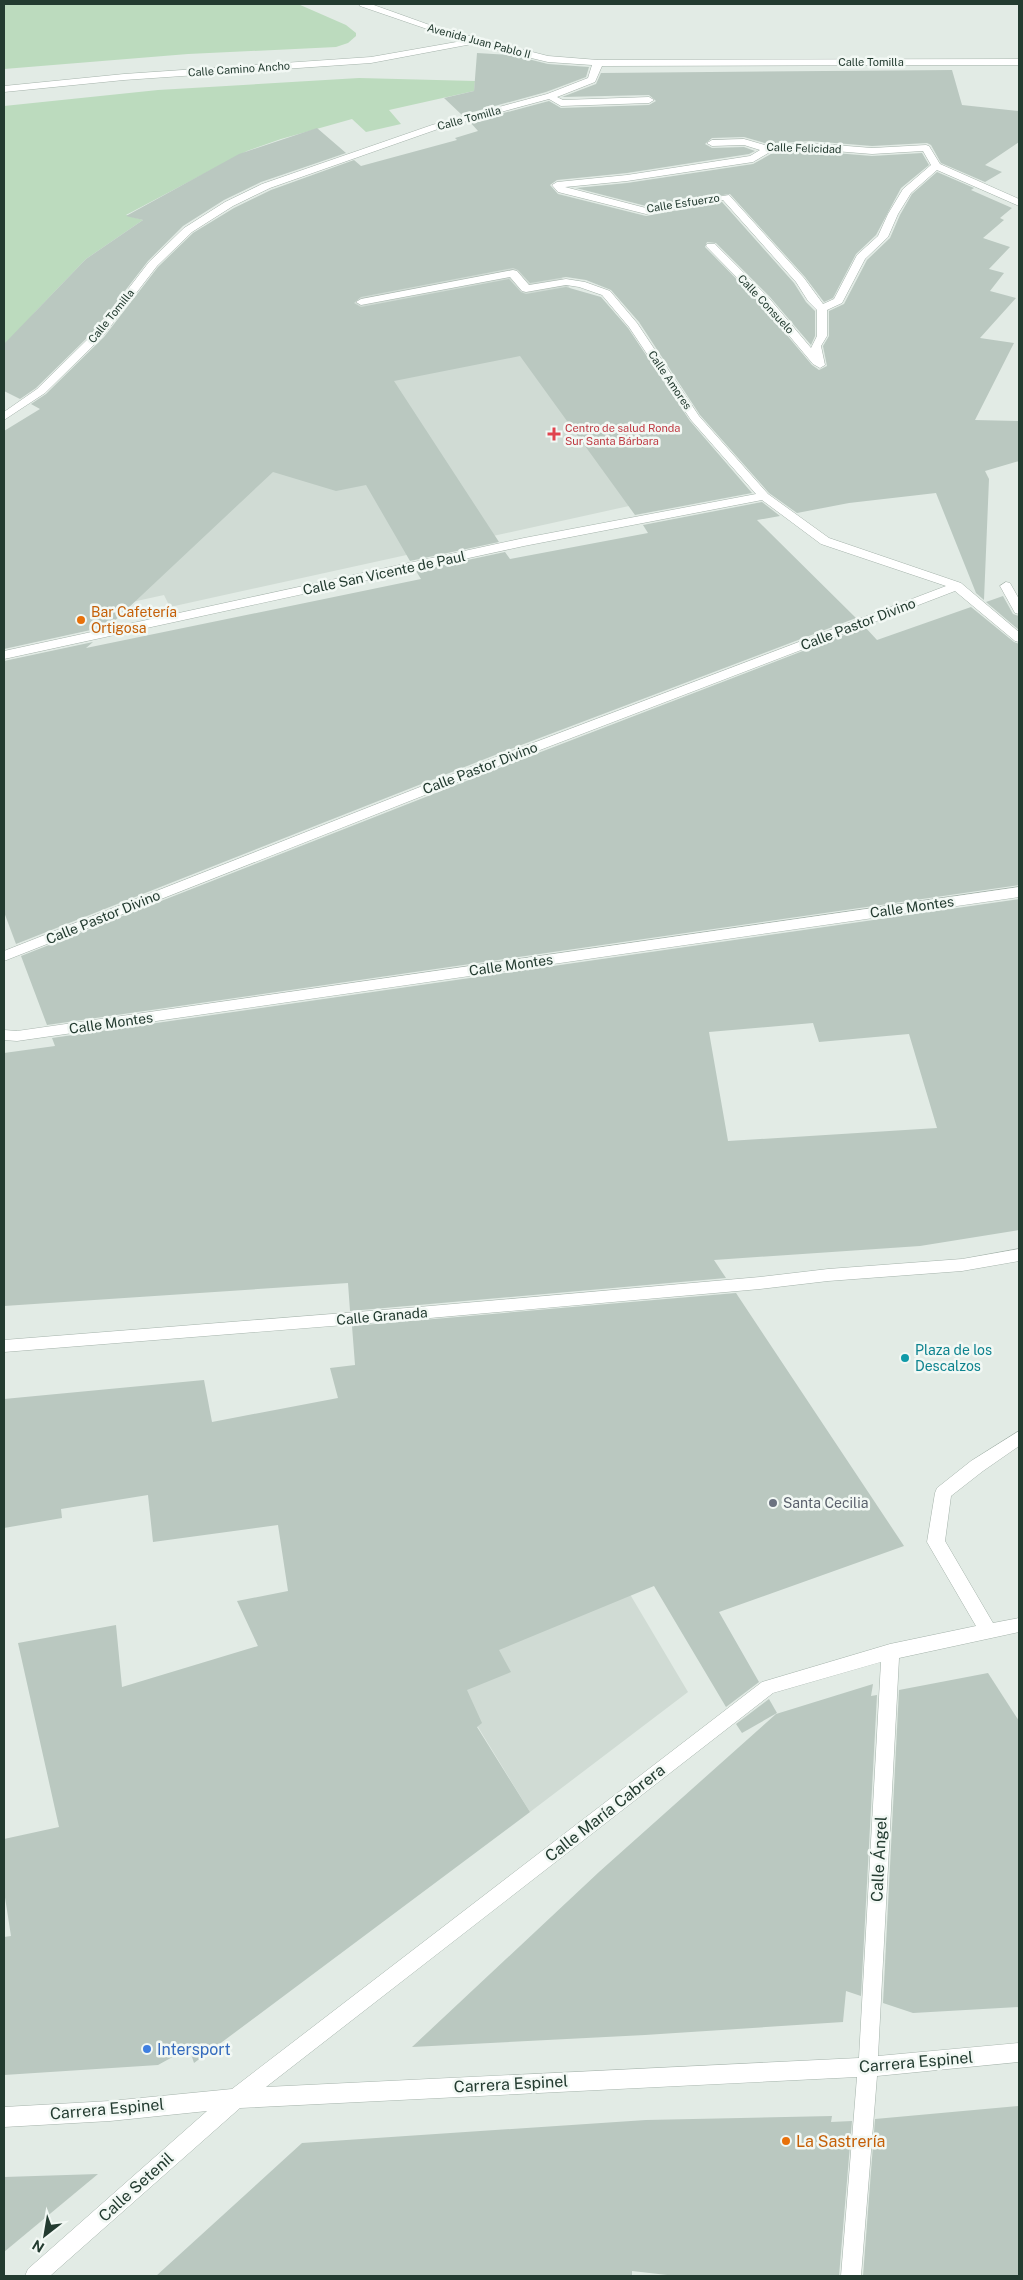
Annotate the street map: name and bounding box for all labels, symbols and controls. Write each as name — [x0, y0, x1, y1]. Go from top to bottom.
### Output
street label: Avenida Juan Pablo II — [426, 21, 532, 61]
street label: Calle Tomilla — [838, 56, 904, 68]
street label: Calle Camino Ancho — [188, 59, 290, 79]
street label: Calle Tomilla — [436, 104, 502, 132]
street label: Calle Felicidad — [766, 141, 842, 155]
street label: Calle Esfuerzo — [646, 191, 720, 215]
street label: Calle Consuelo — [736, 272, 796, 336]
street label: Calle Tomilla — [86, 287, 136, 345]
street label: Calle Amores — [646, 348, 694, 412]
place label: Centro de salud Ronda Sur Santa Bárbara — [565, 422, 680, 447]
marker: Centro de salud Ronda Sur Santa Bárbara — [547, 427, 561, 441]
street label: Calle San Vicente de Paul — [301, 548, 467, 598]
street label: Calle Pastor Divino — [798, 595, 918, 653]
place label: Bar Cafetería Ortigosa — [91, 604, 177, 636]
marker: Bar Cafetería Ortigosa — [75, 614, 87, 626]
street label: Calle Pastor Divino — [420, 739, 540, 797]
street label: Calle Pastor Divino — [44, 887, 162, 947]
street label: Calle Montes — [869, 893, 955, 921]
street label: Calle Montes — [468, 951, 554, 979]
street label: Calle Montes — [68, 1009, 154, 1037]
street label: Calle Granada — [336, 1304, 428, 1328]
place label: Plaza de los Descalzos — [915, 1342, 992, 1374]
marker: Plaza de los Descalzos — [899, 1352, 911, 1364]
place label: Santa Cecilia — [783, 1495, 868, 1511]
marker: Santa Cecilia — [767, 1497, 779, 1509]
street label: Calle María Cabrera — [541, 1760, 669, 1866]
street label: Calle Ángel — [866, 1815, 891, 1902]
place label: Intersport — [157, 2040, 231, 2059]
marker: Intersport — [141, 2043, 153, 2055]
street label: Carrera Espinel — [858, 2048, 974, 2076]
street label: Carrera Espinel — [453, 2072, 569, 2096]
street label: Carrera Espinel — [49, 2095, 165, 2123]
place label: La Sastrería — [796, 2132, 885, 2151]
marker: La Sastrería — [780, 2135, 792, 2147]
street label: Calle Setenil — [95, 2148, 177, 2226]
north arrow — [20, 2210, 70, 2260]
text: N — [29, 2236, 47, 2256]

